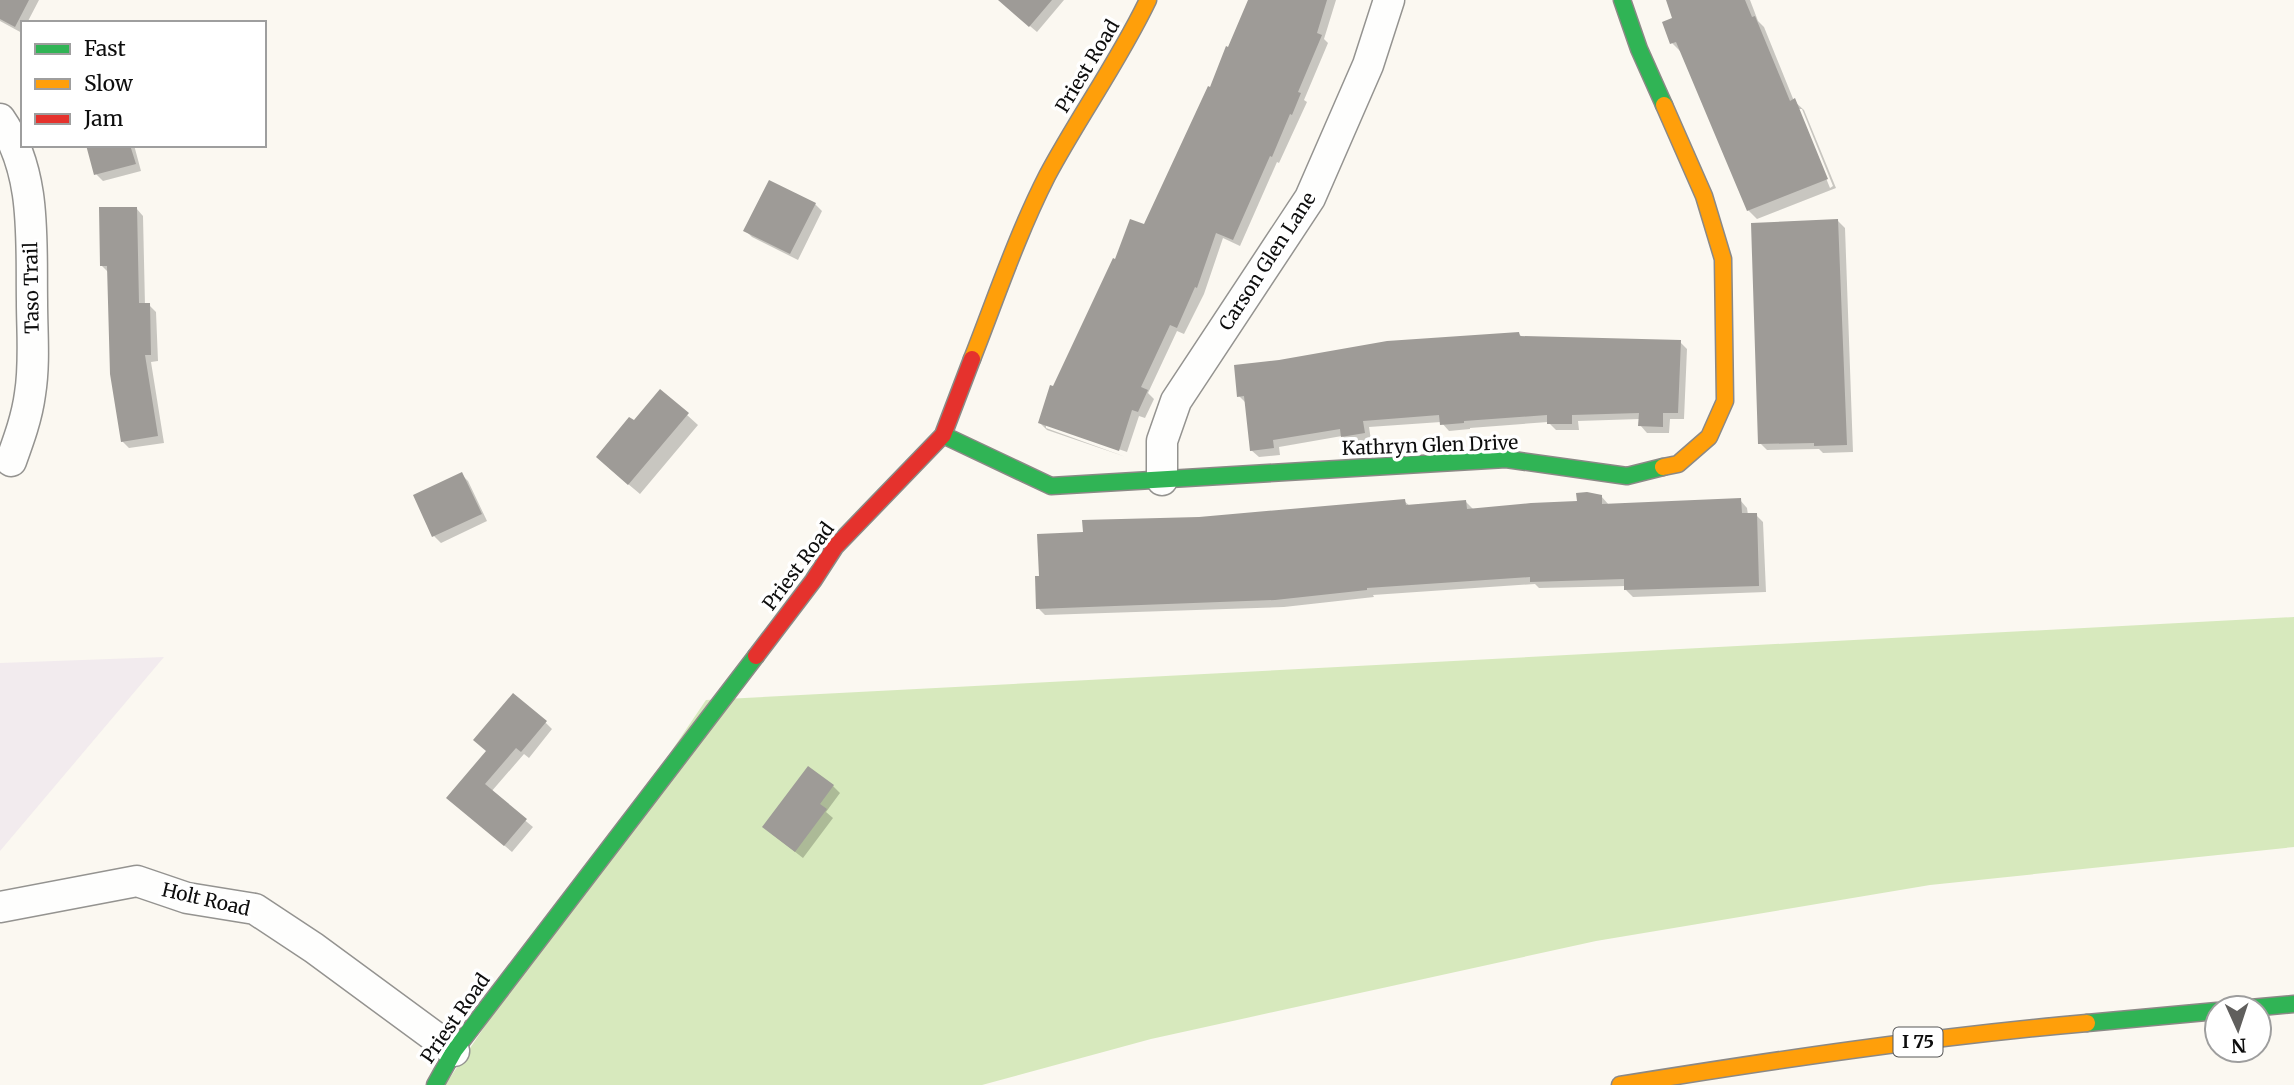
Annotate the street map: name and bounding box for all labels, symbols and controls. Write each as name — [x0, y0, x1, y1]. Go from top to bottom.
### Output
street label: Priest Road — [1050, 15, 1124, 117]
legend — [21, 21, 266, 147]
text: Fast — [84, 35, 126, 62]
text: Slow — [84, 70, 133, 97]
text: Jam — [83, 105, 123, 132]
street label: Carson Glen Lane — [1213, 187, 1321, 335]
street label: Taso Trail — [18, 242, 44, 334]
street label: Kathryn Glen Drive — [1341, 430, 1519, 460]
street label: Priest Road — [757, 517, 839, 615]
street label: Holt Road — [160, 877, 252, 921]
street label: Priest Road — [415, 968, 495, 1068]
north arrow — [2203, 994, 2273, 1064]
road number: I 75 — [1894, 1028, 1942, 1056]
text: N — [2231, 1034, 2247, 1058]

